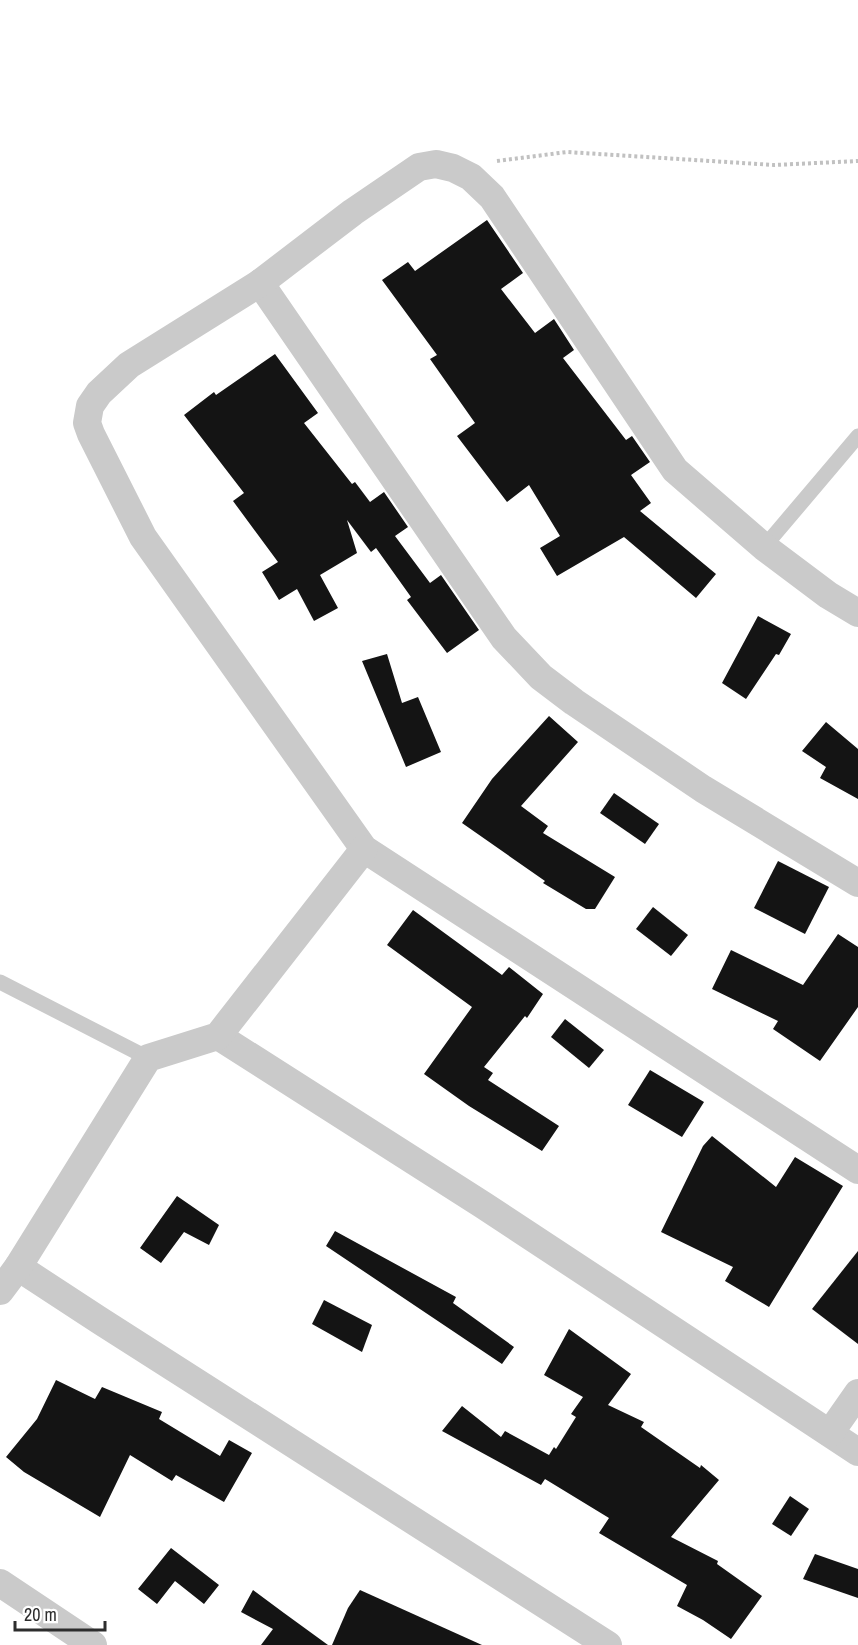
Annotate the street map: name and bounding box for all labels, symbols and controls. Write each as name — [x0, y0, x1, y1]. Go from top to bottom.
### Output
scale bar — [15, 1594, 105, 1632]
text: 20 m — [24, 1602, 57, 1627]

